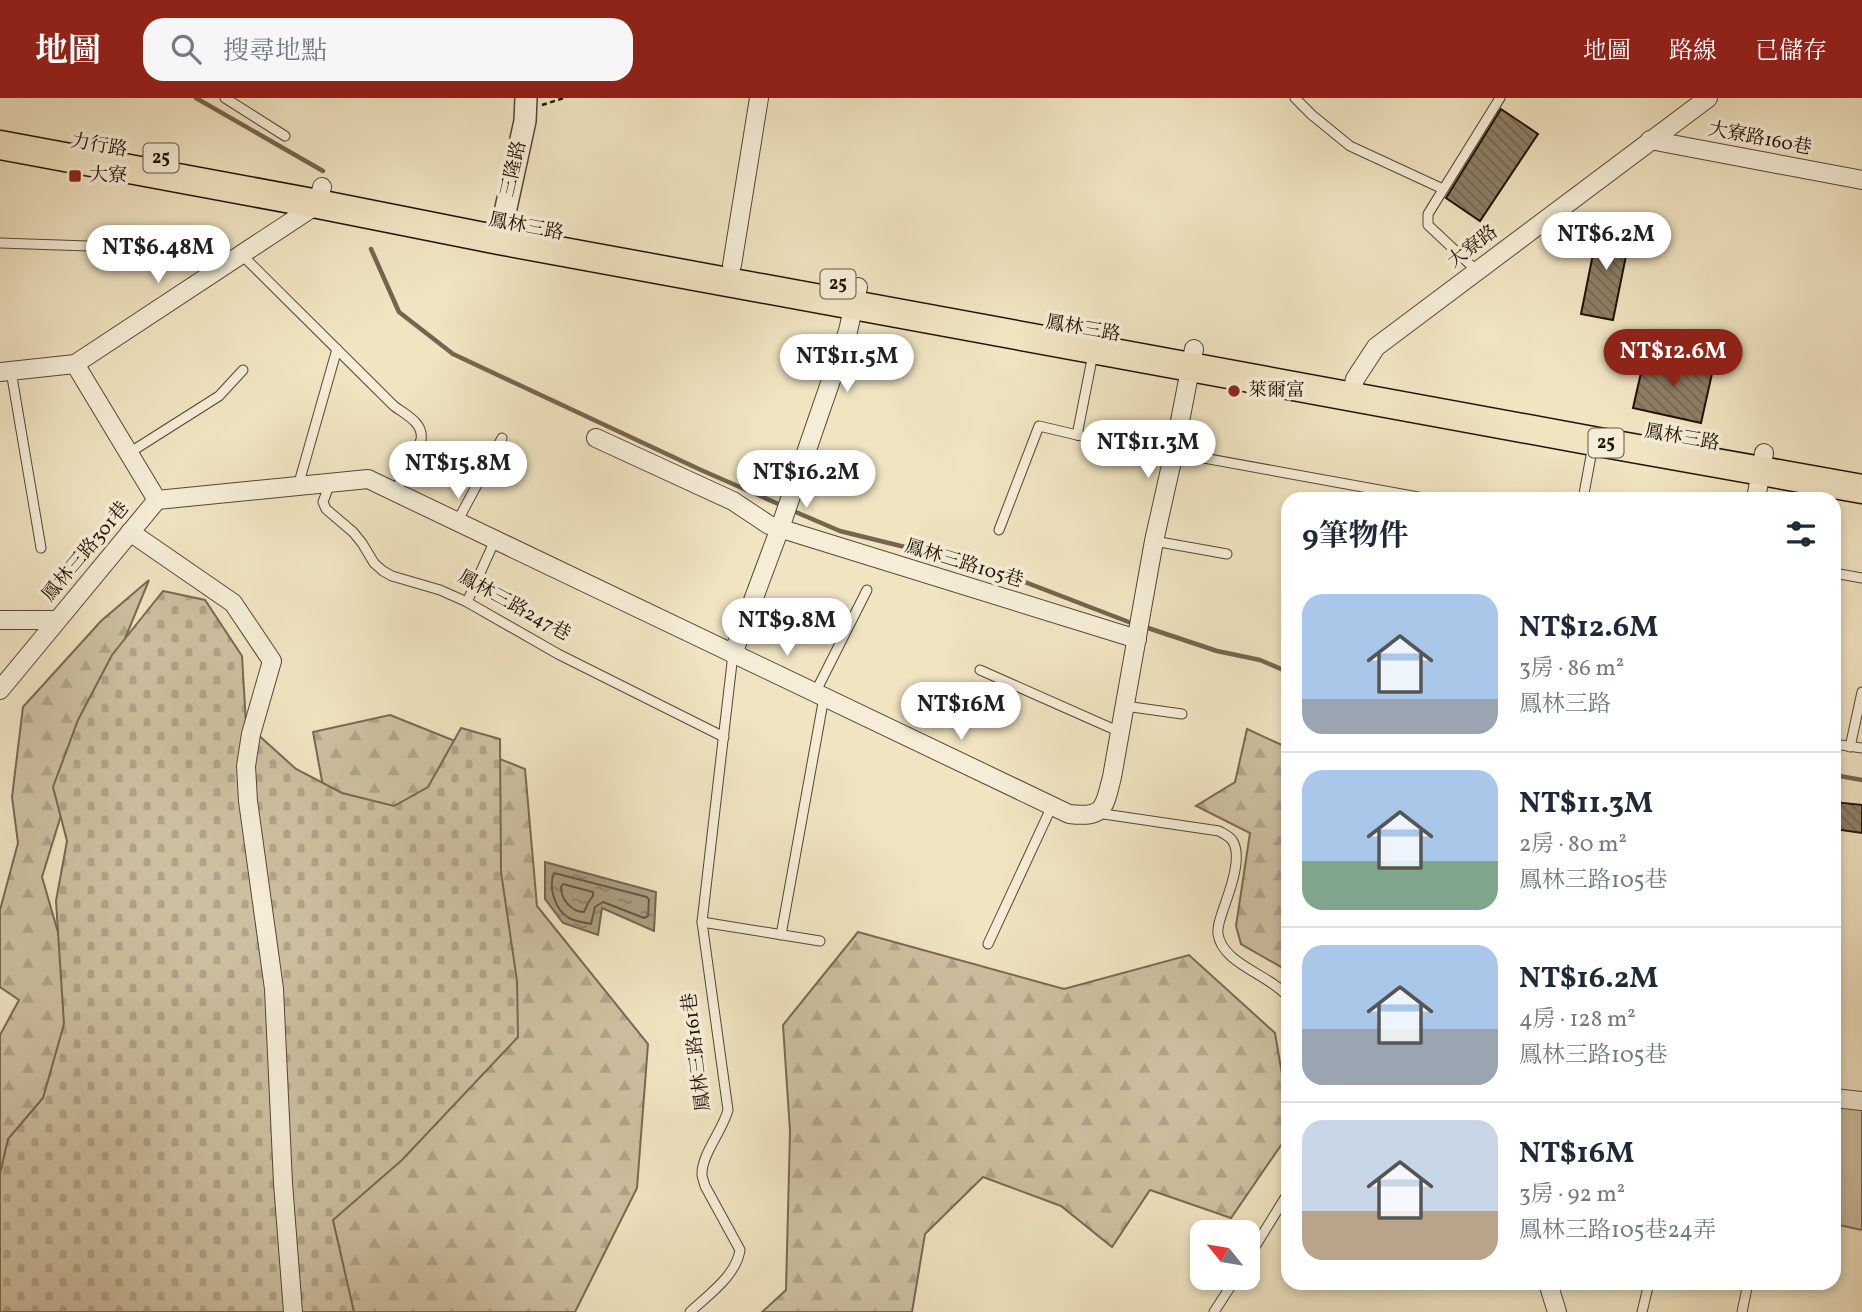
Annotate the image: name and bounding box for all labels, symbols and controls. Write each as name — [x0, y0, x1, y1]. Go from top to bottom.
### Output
search box — [143, 18, 633, 81]
text: 地圖 — [35, 30, 101, 76]
icon: search — [167, 30, 205, 68]
text: 搜尋地點 — [223, 34, 327, 70]
text: 地圖 — [1583, 35, 1631, 69]
text: 路線 — [1669, 35, 1717, 69]
text: 已儲存 — [1755, 35, 1827, 69]
street label: 大寮路160巷 — [1706, 116, 1814, 162]
street label: 力行路 — [69, 128, 129, 164]
street label: 三隆路 — [495, 138, 533, 200]
road number: 25 — [144, 144, 178, 172]
place label: 大寮 — [89, 163, 127, 189]
marker: 大寮 — [67, 168, 83, 184]
street label: 鳳林三路 — [486, 207, 566, 247]
pin: NT$6.2M — [1541, 212, 1671, 272]
street label: 大寮路 — [1442, 219, 1504, 275]
text: NT$6.2M — [1557, 219, 1655, 251]
pin: NT$6.48M — [86, 226, 230, 285]
text: NT$6.48M — [102, 232, 214, 264]
road number: 25 — [820, 270, 856, 299]
street label: 鳳林三路 — [1043, 310, 1123, 348]
pin: NT$12.6M — [1601, 330, 1745, 389]
pin: NT$11.5M — [775, 334, 919, 394]
text: NT$12.6M — [1620, 336, 1726, 368]
text: NT$11.5M — [796, 341, 898, 373]
place label: 萊爾富 — [1248, 378, 1305, 404]
marker: 萊爾富 — [1226, 383, 1242, 399]
street label: 鳳林三路 — [1642, 419, 1722, 457]
pin: NT$11.3M — [1076, 420, 1220, 480]
text: NT$11.3M — [1097, 427, 1199, 459]
road number: 25 — [1588, 428, 1624, 458]
pin: NT$15.8M — [386, 442, 530, 501]
text: NT$15.8M — [405, 448, 511, 480]
pin: NT$16.2M — [734, 450, 878, 510]
text: NT$16.2M — [753, 457, 859, 489]
street label: 鳳林三路301巷 — [36, 496, 136, 608]
icon: filters — [1782, 515, 1820, 553]
text: 9筆物件 — [1302, 516, 1409, 558]
street label: 鳳林三路105巷 — [902, 534, 1026, 594]
street label: 鳳林三路247巷 — [453, 564, 575, 648]
pin: NT$9.8M — [722, 598, 852, 658]
text: NT$9.8M — [738, 605, 836, 637]
text: NT$12.6M — [1519, 607, 1658, 649]
icon: home — [1358, 622, 1442, 706]
text: 3房 · 86 m² — [1519, 653, 1624, 685]
pin: NT$16M — [904, 682, 1018, 742]
text: NT$16M — [917, 689, 1005, 721]
text: 鳳林三路 — [1519, 689, 1611, 721]
text: NT$11.3M — [1519, 783, 1653, 825]
icon: home — [1358, 798, 1442, 882]
text: 2房 · 80 m² — [1519, 829, 1627, 861]
text: 鳳林三路105巷 — [1519, 865, 1668, 897]
text: NT$16.2M — [1519, 958, 1658, 1000]
icon: home — [1358, 973, 1442, 1057]
street label: 鳳林三路161巷 — [677, 991, 717, 1113]
text: 4房 · 128 m² — [1519, 1004, 1636, 1036]
text: 鳳林三路105巷 — [1519, 1040, 1668, 1072]
text: NT$16M — [1519, 1133, 1634, 1175]
icon: home — [1358, 1148, 1442, 1232]
text: 3房 · 92 m² — [1519, 1179, 1625, 1211]
text: 鳳林三路105巷24弄 — [1519, 1215, 1716, 1247]
north arrow — [1190, 1220, 1260, 1290]
map controls — [1190, 1220, 1260, 1290]

